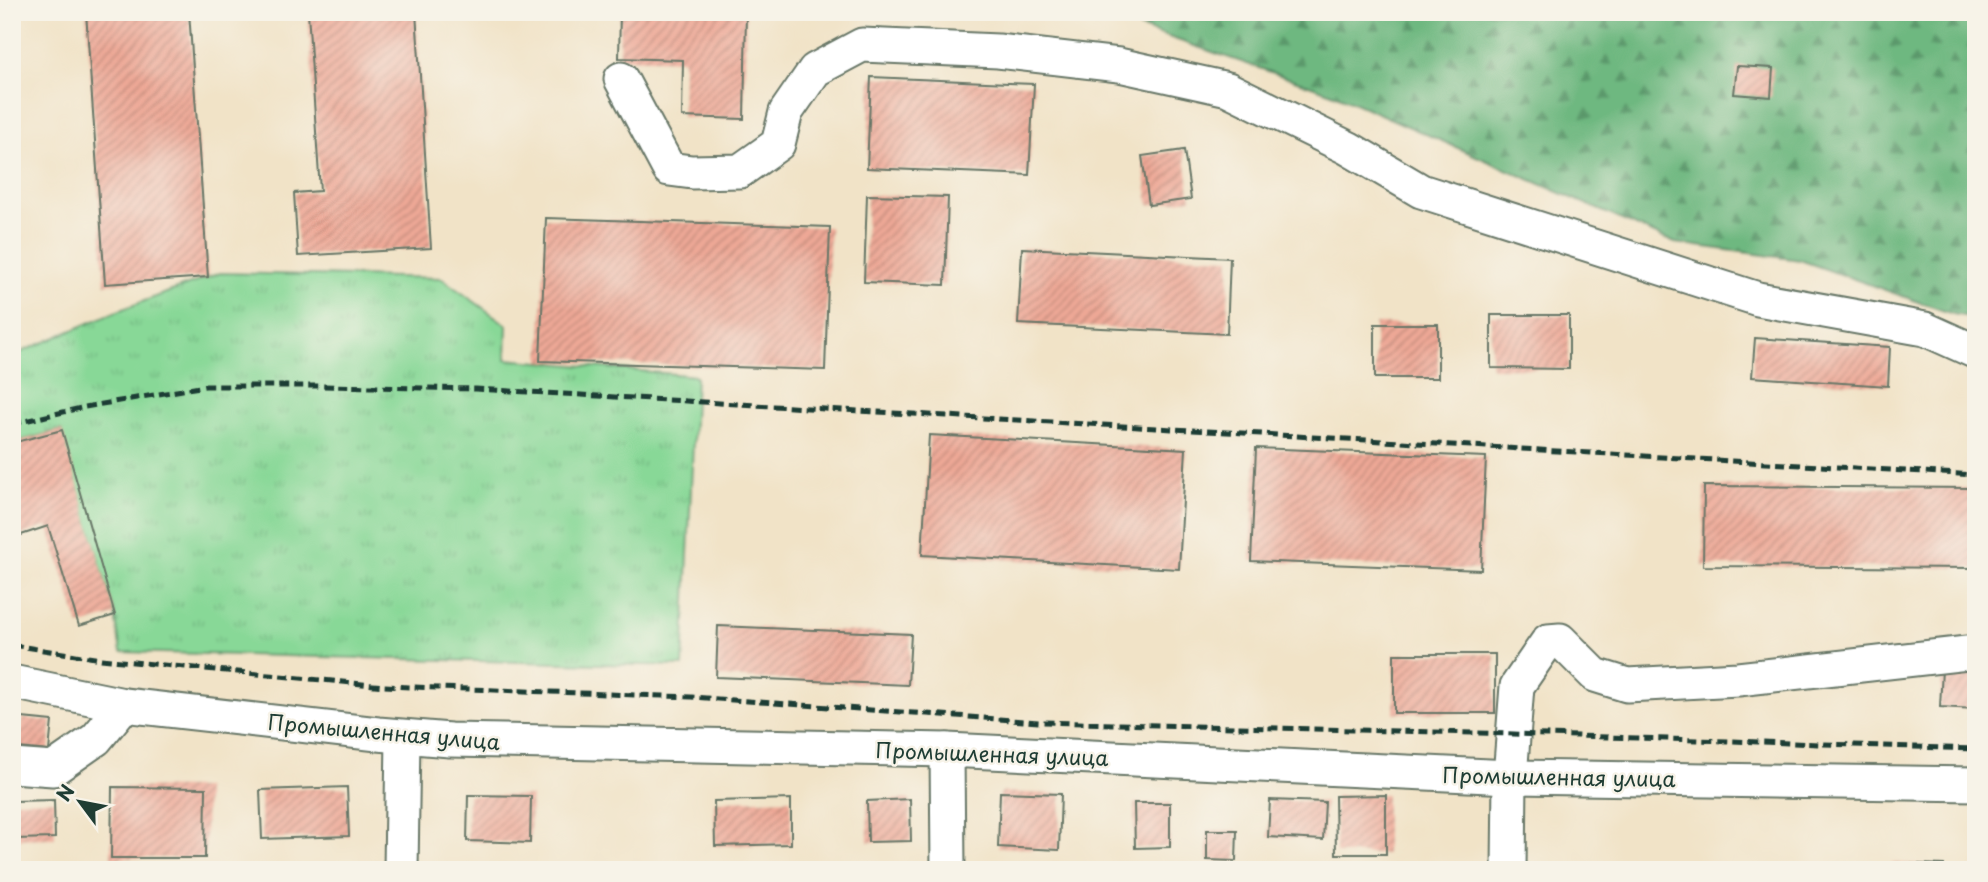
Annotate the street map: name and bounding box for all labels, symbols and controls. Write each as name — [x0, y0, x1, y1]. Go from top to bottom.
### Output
street label: Промышленная улица — [267, 705, 502, 757]
street label: Промышленная улица — [875, 733, 1110, 773]
street label: Промышленная улица — [1442, 758, 1677, 794]
north arrow — [46, 766, 116, 836]
text: N — [49, 779, 81, 806]

